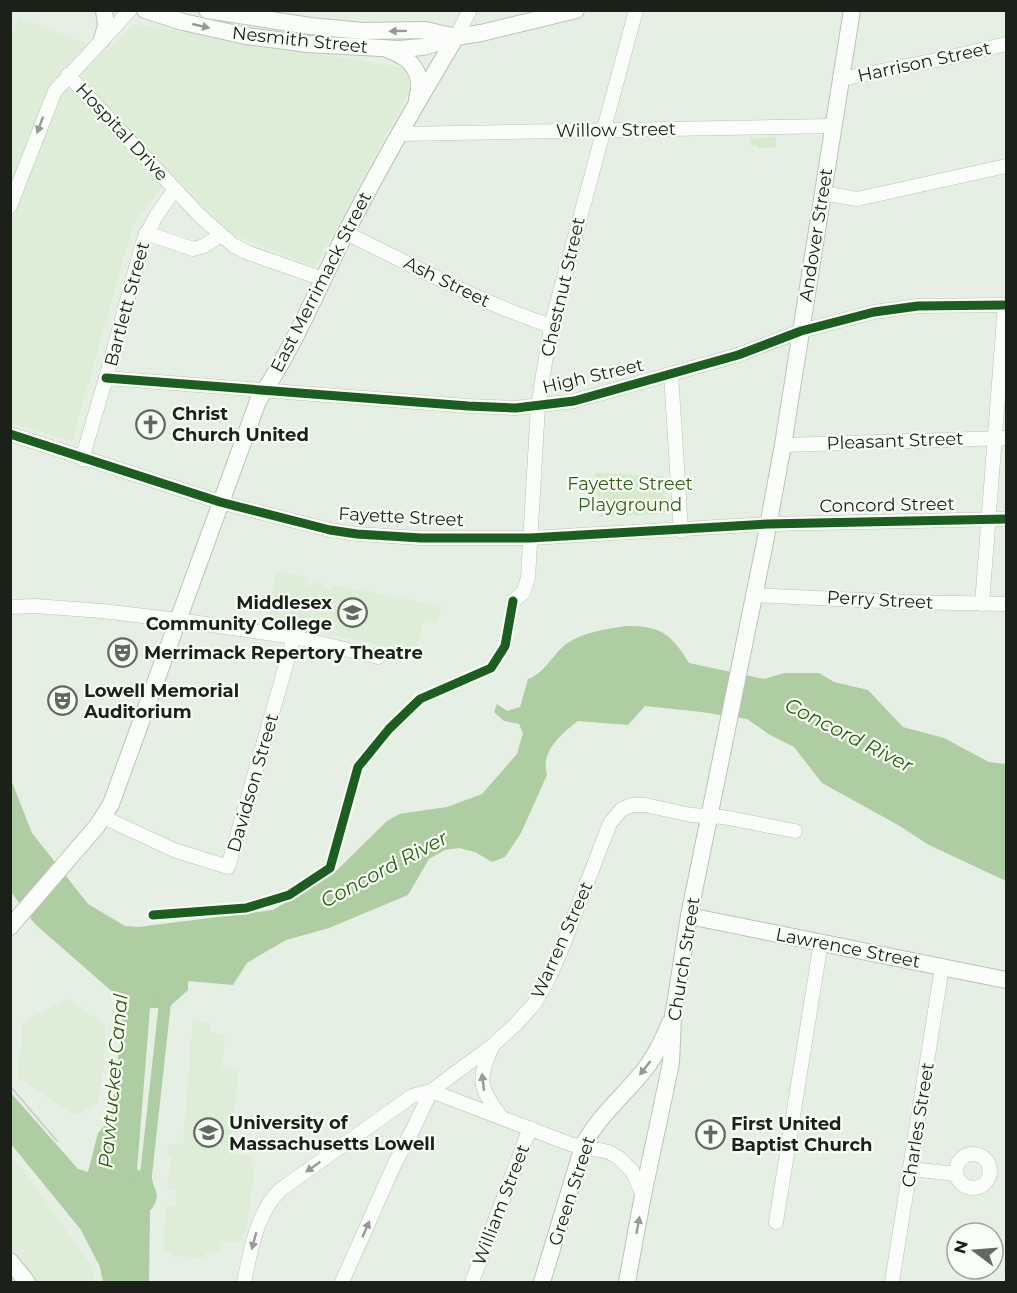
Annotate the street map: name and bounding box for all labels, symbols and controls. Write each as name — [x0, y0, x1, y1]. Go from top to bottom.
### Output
one-way arrow — [192, 22, 210, 32]
street label: Nesmith Street — [231, 22, 369, 58]
one-way arrow — [389, 26, 408, 36]
street label: Harrison Street — [855, 37, 993, 87]
street label: Hospital Drive — [71, 78, 173, 186]
one-way arrow — [35, 116, 45, 134]
street label: Willow Street — [556, 118, 676, 142]
street label: Andover Street — [795, 167, 837, 303]
street label: East Merrimack Street — [266, 188, 376, 376]
street label: Chestnut Street — [536, 215, 590, 359]
street label: Bartlett Street — [100, 239, 154, 369]
street label: Ash Street — [400, 252, 494, 312]
street label: High Street — [540, 354, 646, 398]
place label: Christ Church United — [172, 403, 309, 446]
church icon: Christ Church United — [135, 408, 167, 440]
street label: Pleasant Street — [826, 428, 964, 454]
park label: Fayette Street Playground — [567, 473, 693, 516]
street label: Concord Street — [819, 493, 955, 517]
street label: Fayette Street — [338, 503, 464, 531]
street label: Perry Street — [826, 586, 934, 614]
place label: Middlesex Community College — [146, 592, 332, 635]
school or university icon: Middlesex Community College — [337, 597, 369, 629]
theatre icon: Merrimack Repertory Theatre — [107, 637, 139, 669]
place label: Merrimack Repertory Theatre — [144, 642, 423, 664]
place label: Lowell Memorial Auditorium — [83, 680, 239, 723]
theatre icon: Lowell Memorial Auditorium — [47, 685, 79, 717]
water label: Concord River — [781, 692, 918, 778]
street label: Davidson Street — [223, 711, 283, 855]
water label: Concord River — [316, 825, 453, 913]
street label: Warren Street — [526, 878, 598, 1002]
street label: Church Street — [663, 895, 705, 1023]
street label: Lawrence Street — [774, 923, 922, 973]
water label: Pawtucket Canal — [93, 992, 133, 1169]
one-way arrow — [639, 1060, 651, 1076]
street label: Charles Street — [897, 1061, 939, 1189]
one-way arrow — [479, 1072, 488, 1091]
place label: University of Massachusetts Lowell — [229, 1112, 435, 1155]
place label: First United Baptist Church — [731, 1113, 872, 1156]
school or university icon: University of Massachusetts Lowell — [192, 1117, 224, 1149]
church icon: First United Baptist Church — [694, 1118, 726, 1150]
street label: Green Street — [544, 1133, 600, 1249]
street label: William Street — [468, 1141, 534, 1269]
one-way arrow — [305, 1161, 321, 1173]
one-way arrow — [633, 1215, 642, 1234]
one-way arrow — [361, 1220, 371, 1238]
north arrow — [945, 1221, 1005, 1281]
one-way arrow — [249, 1232, 258, 1250]
text: N — [950, 1238, 972, 1256]

